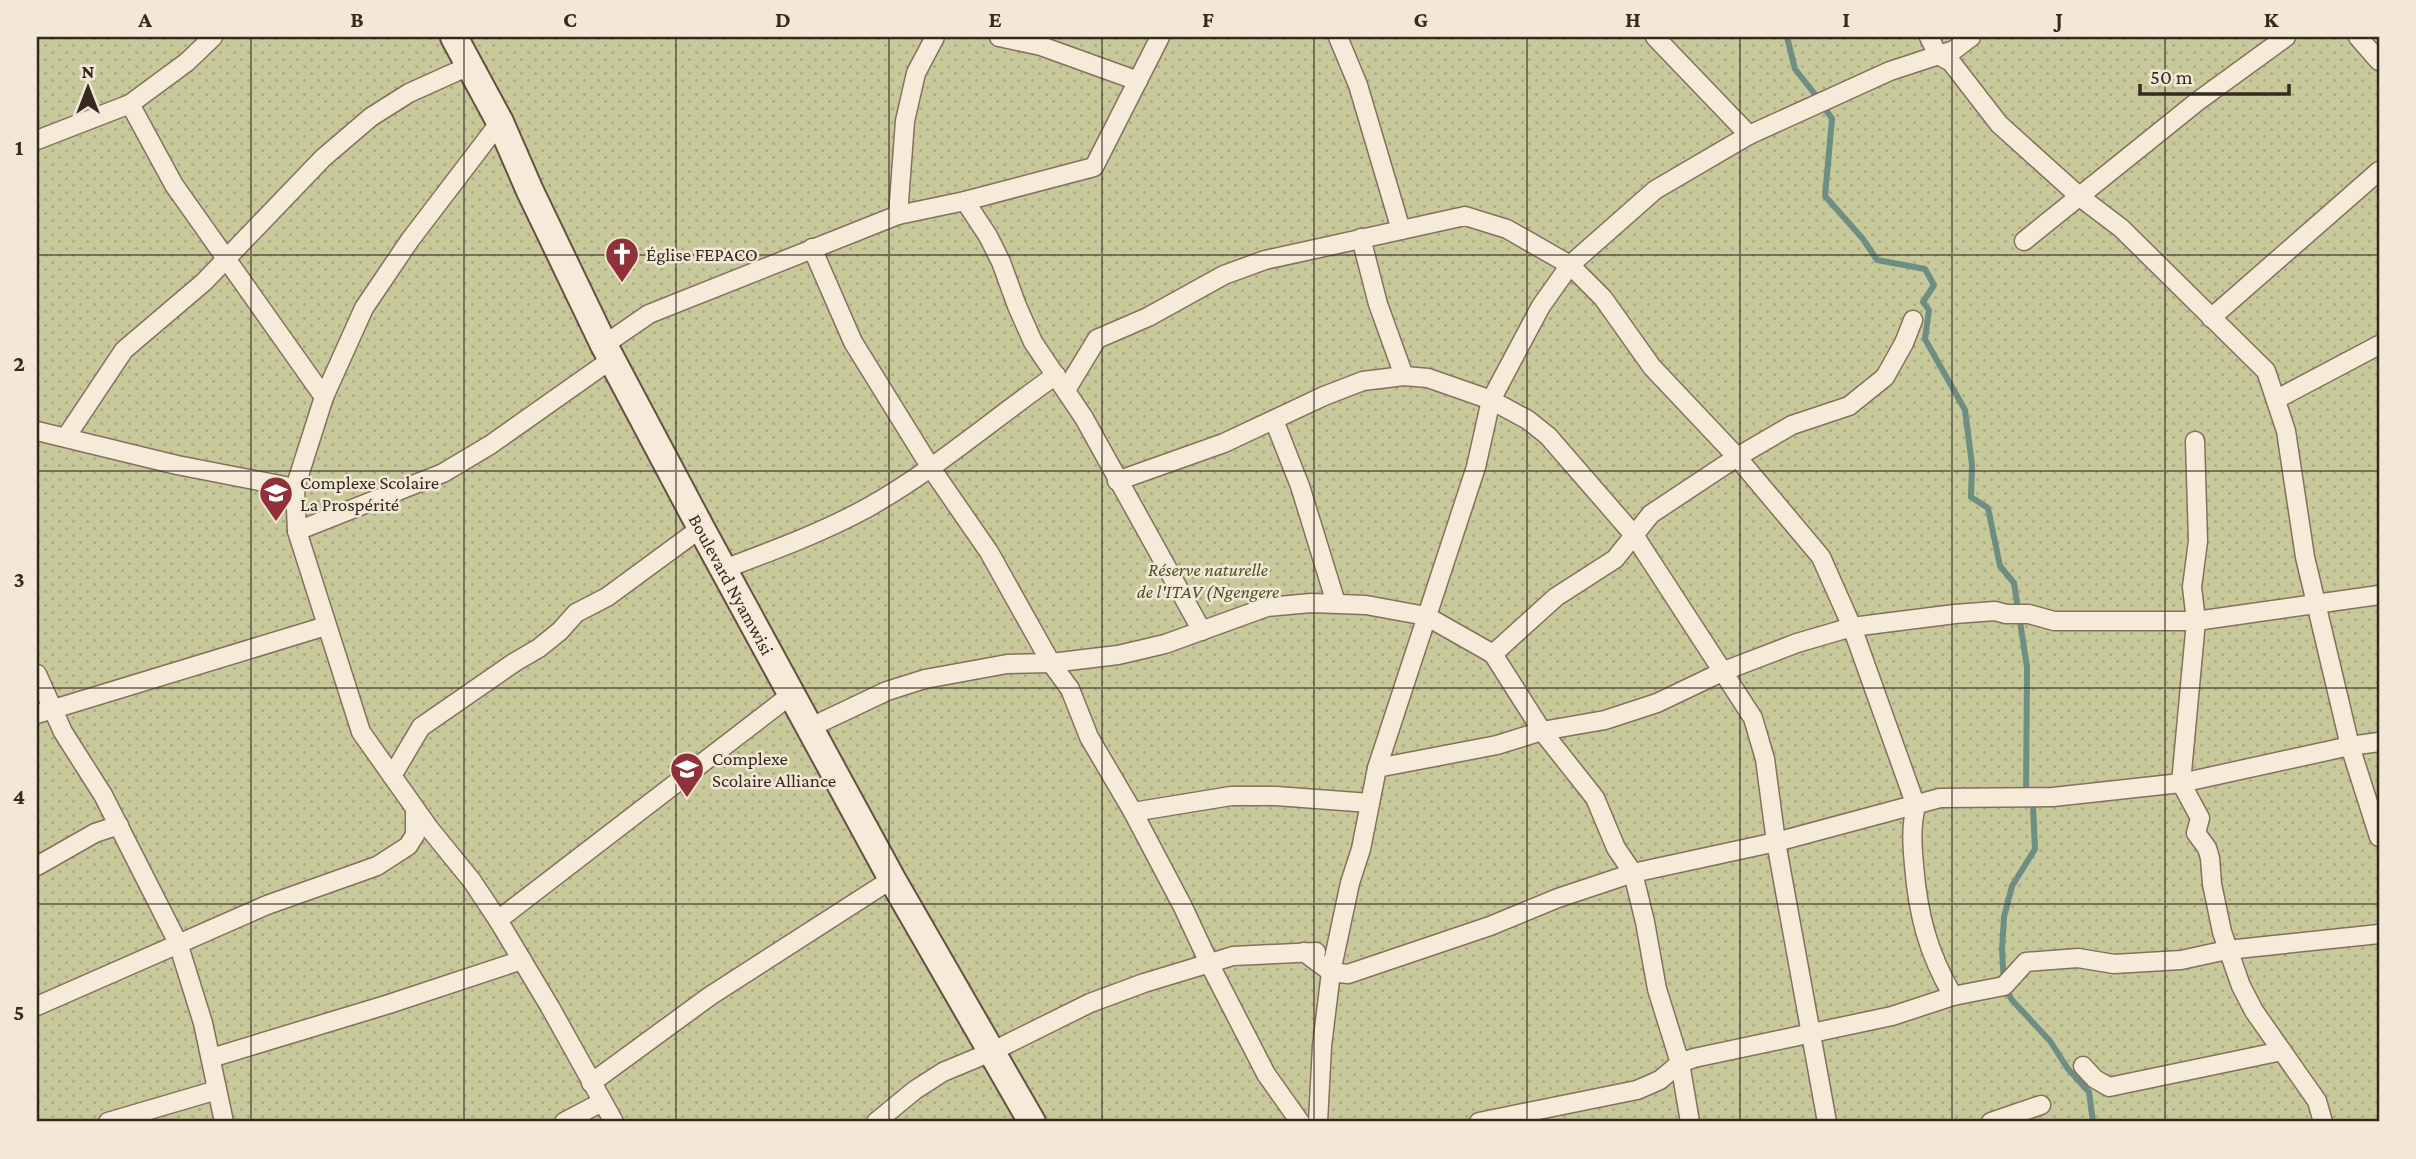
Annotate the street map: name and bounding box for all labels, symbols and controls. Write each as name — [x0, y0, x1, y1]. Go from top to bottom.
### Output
text: A — [137, 6, 152, 32]
text: B — [350, 6, 364, 32]
text: C — [563, 6, 577, 32]
text: D — [775, 6, 791, 32]
text: E — [988, 6, 1002, 32]
text: F — [1202, 6, 1214, 32]
text: G — [1414, 6, 1429, 32]
text: H — [1625, 6, 1641, 32]
text: I — [1842, 6, 1850, 32]
text: J — [2053, 6, 2063, 32]
text: K — [2264, 6, 2279, 32]
north arrow — [52, 52, 122, 122]
scale bar — [2140, 52, 2288, 96]
text: N — [82, 61, 95, 82]
text: 50 m — [2150, 65, 2193, 89]
text: 1 — [15, 134, 24, 160]
church icon: Église FEPACO — [603, 235, 641, 284]
place label: Église FEPACO — [646, 244, 758, 265]
text: 2 — [13, 350, 25, 376]
place label: Complexe Scolaire La Prospérité — [300, 472, 439, 515]
school or university icon: Complexe Scolaire La Prospérité — [257, 474, 295, 523]
street label: Boulevard Nyamwisi — [685, 511, 778, 659]
park label: Réserve naturelle de l'ITAV (Ngengere — [1137, 559, 1279, 603]
text: 3 — [13, 566, 25, 592]
place label: Complexe Scolaire Alliance — [712, 748, 836, 791]
school or university icon: Complexe Scolaire Alliance — [668, 750, 706, 799]
text: 4 — [13, 783, 25, 809]
text: 5 — [13, 999, 25, 1025]

